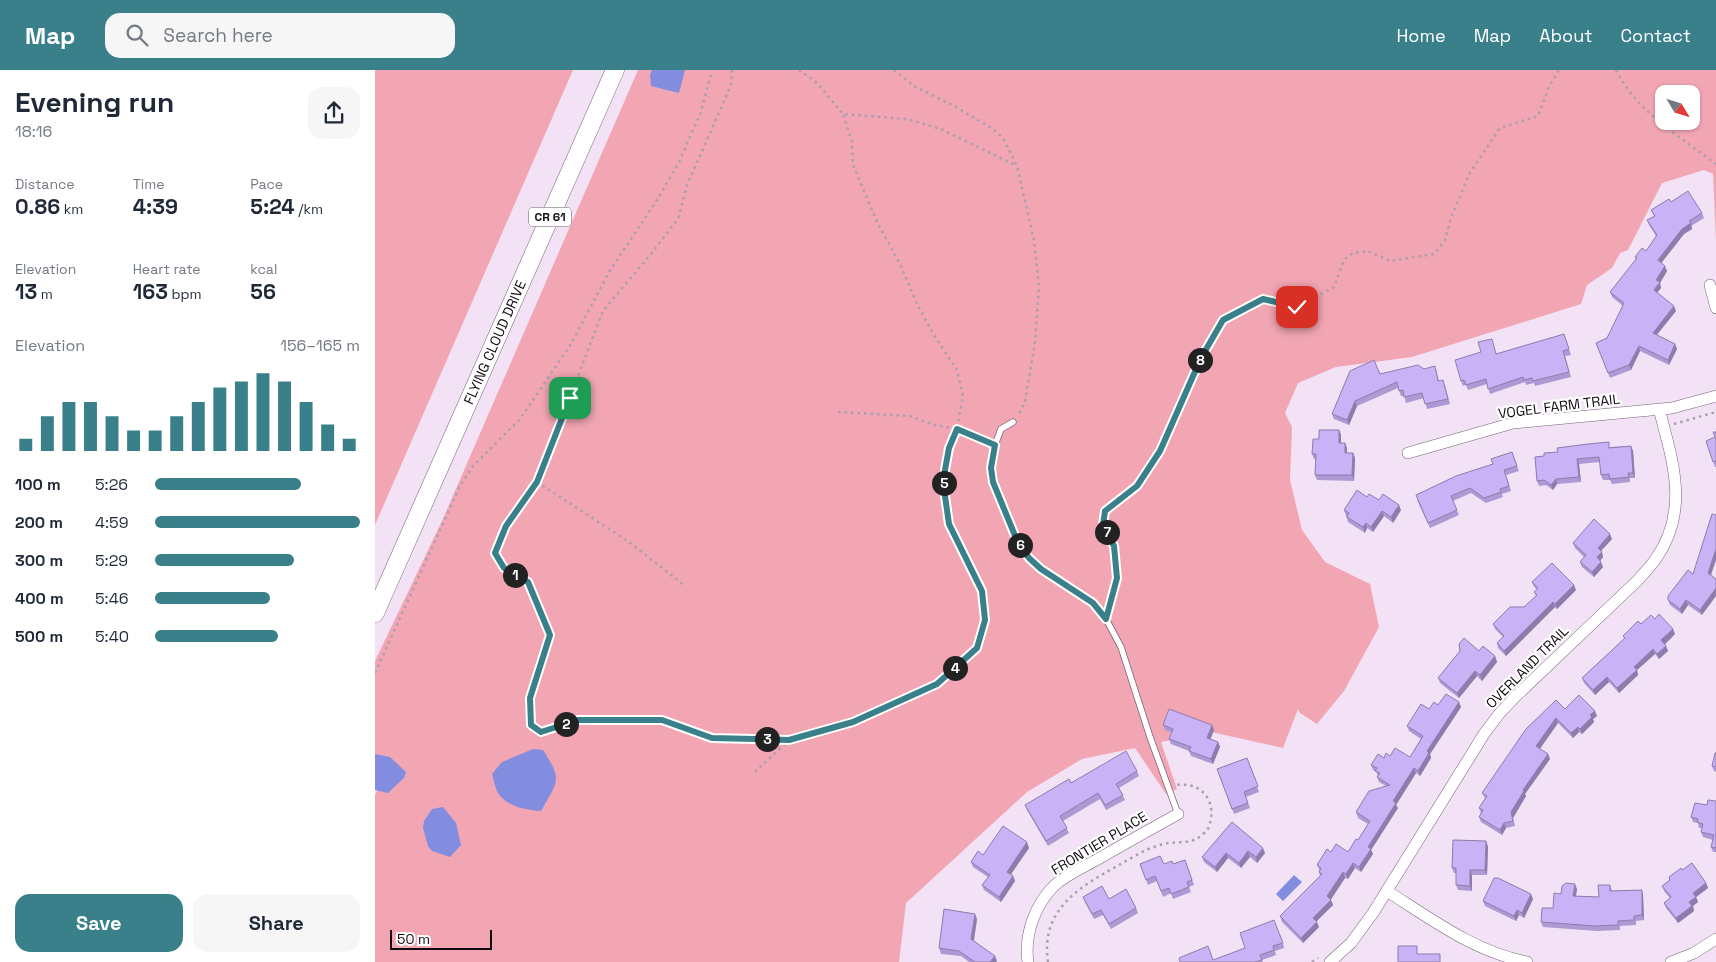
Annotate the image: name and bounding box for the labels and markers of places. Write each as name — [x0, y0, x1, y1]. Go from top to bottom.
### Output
pin — [1276, 286, 1318, 328]
pin: 8 — [1187, 348, 1213, 372]
pin — [549, 377, 591, 419]
pin: 5 — [931, 470, 957, 496]
pin: 7 — [1095, 520, 1119, 544]
pin: 6 — [1007, 532, 1033, 558]
pin: 1 — [503, 562, 527, 588]
pin: 4 — [943, 656, 967, 680]
pin: 2 — [553, 712, 579, 736]
pin: 3 — [755, 726, 779, 752]

